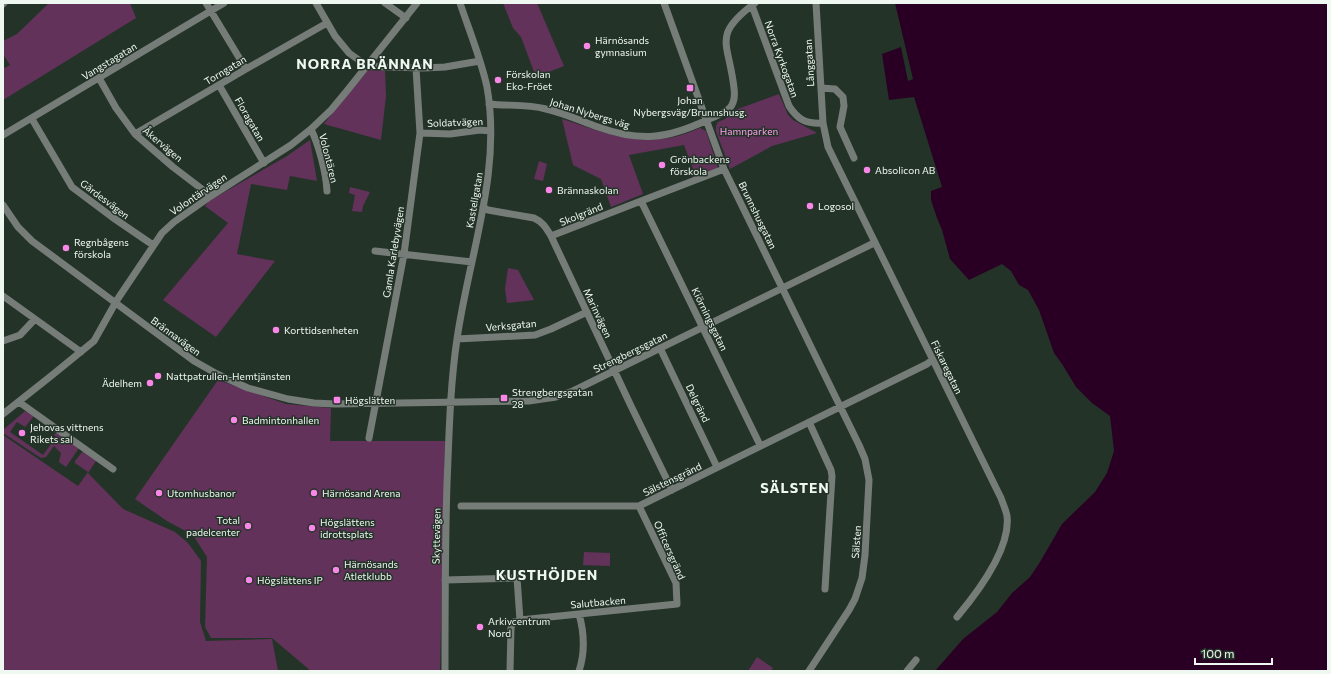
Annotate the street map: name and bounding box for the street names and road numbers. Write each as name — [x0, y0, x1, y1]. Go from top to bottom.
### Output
street label: Norra Kyrkogatan — [763, 19, 801, 99]
street label: Långgatan — [802, 39, 816, 87]
street label: Vangstagatan — [79, 40, 139, 82]
street label: Torngatan — [202, 53, 248, 87]
street label: Floragatan — [233, 95, 267, 143]
street label: Johan Nybergs väg — [549, 95, 632, 131]
street label: Soldatvägen — [427, 115, 483, 129]
street label: Åkervägen — [141, 124, 185, 164]
street label: Volontären — [317, 132, 341, 184]
street label: Volontärvägen — [167, 171, 229, 217]
street label: Kastellgatan — [463, 171, 485, 229]
street label: Gärdesvägen — [78, 177, 132, 221]
street label: Brunnshusgatan — [736, 179, 780, 251]
street label: Skolgränd — [558, 200, 605, 228]
street label: Gamla Karlebyvägen — [380, 206, 406, 298]
street label: Kiörningsgatan — [690, 285, 730, 353]
street label: Marinvägen — [581, 286, 615, 340]
street label: Brännavägen — [149, 314, 203, 358]
street label: Verksgatan — [485, 317, 537, 333]
street label: Strengbergsgatan — [591, 329, 669, 375]
street label: Fiskaregatan — [929, 338, 965, 396]
street label: Delgränd — [684, 382, 713, 424]
street label: Sälstensgränd — [641, 460, 703, 498]
street label: Skyttevägen — [430, 508, 442, 564]
street label: Officersgränd — [652, 519, 688, 581]
street label: Sälsten — [849, 525, 863, 559]
street label: Salutbacken — [570, 594, 626, 610]

